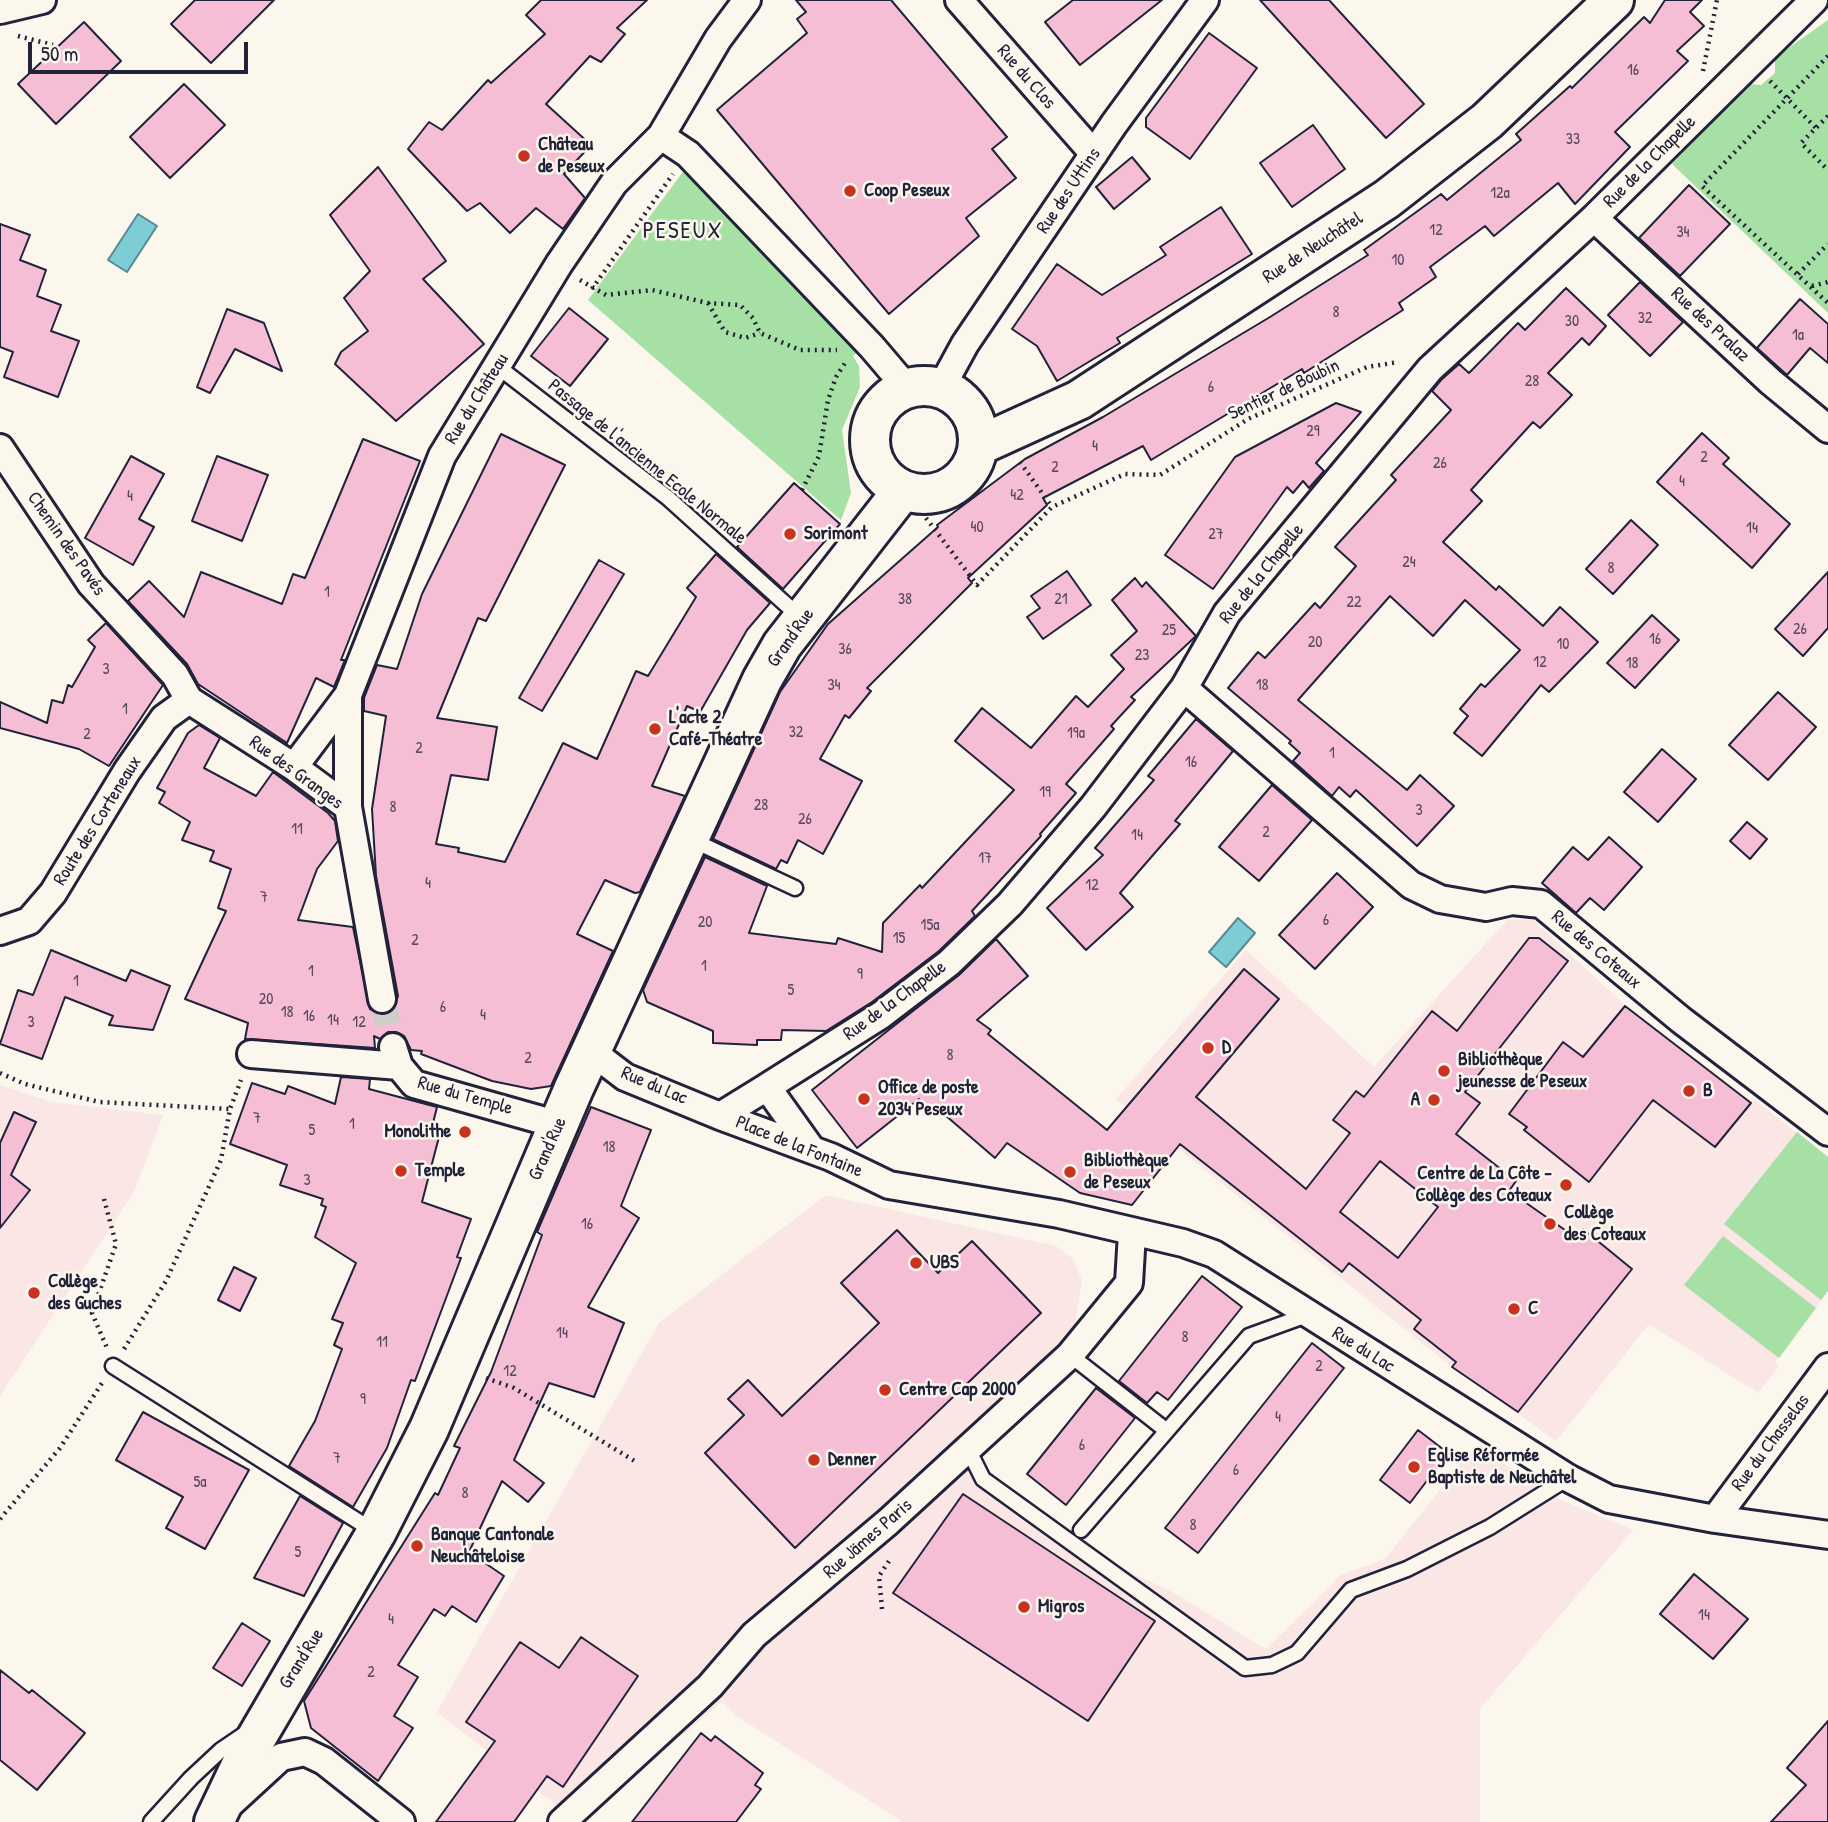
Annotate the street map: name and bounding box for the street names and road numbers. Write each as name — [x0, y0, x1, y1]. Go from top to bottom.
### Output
street label: Rue du Clos — [992, 40, 1060, 114]
street label: Rue de la Chapelle — [1599, 111, 1701, 213]
street label: Rue des Uttins — [1032, 144, 1106, 238]
street label: Rue de Neuchâtel — [1259, 207, 1367, 289]
street label: Rue des Pralaz — [1666, 283, 1754, 367]
street label: Rue du Château — [440, 349, 514, 449]
street label: Sentier de Boubin — [1225, 354, 1343, 426]
street label: Passage de l'ancienne Ecole Normale — [543, 375, 751, 549]
street label: Chemin des Pavés — [22, 488, 110, 600]
street label: Rue de la Chapelle — [1215, 520, 1309, 628]
street label: Grand'Rue — [763, 604, 819, 672]
street label: Rue des Granges — [245, 731, 347, 815]
street label: Route des Corteneaux — [49, 752, 147, 890]
street label: Rue des Coteaux — [1546, 906, 1646, 994]
street label: Rue de la Chapelle — [839, 956, 951, 1046]
street label: Rue du Lac — [618, 1062, 690, 1110]
street label: Rue du Temple — [415, 1072, 515, 1120]
street label: Place de la Fontaine — [732, 1111, 866, 1183]
street label: Grand'Rue — [524, 1114, 572, 1184]
street label: Rue du Lac — [1328, 1322, 1398, 1378]
street label: Rue du Chasselas — [1727, 1390, 1815, 1496]
street label: Rue Jämes Paris — [819, 1494, 917, 1584]
street label: Grand'Rue — [275, 1625, 329, 1693]

